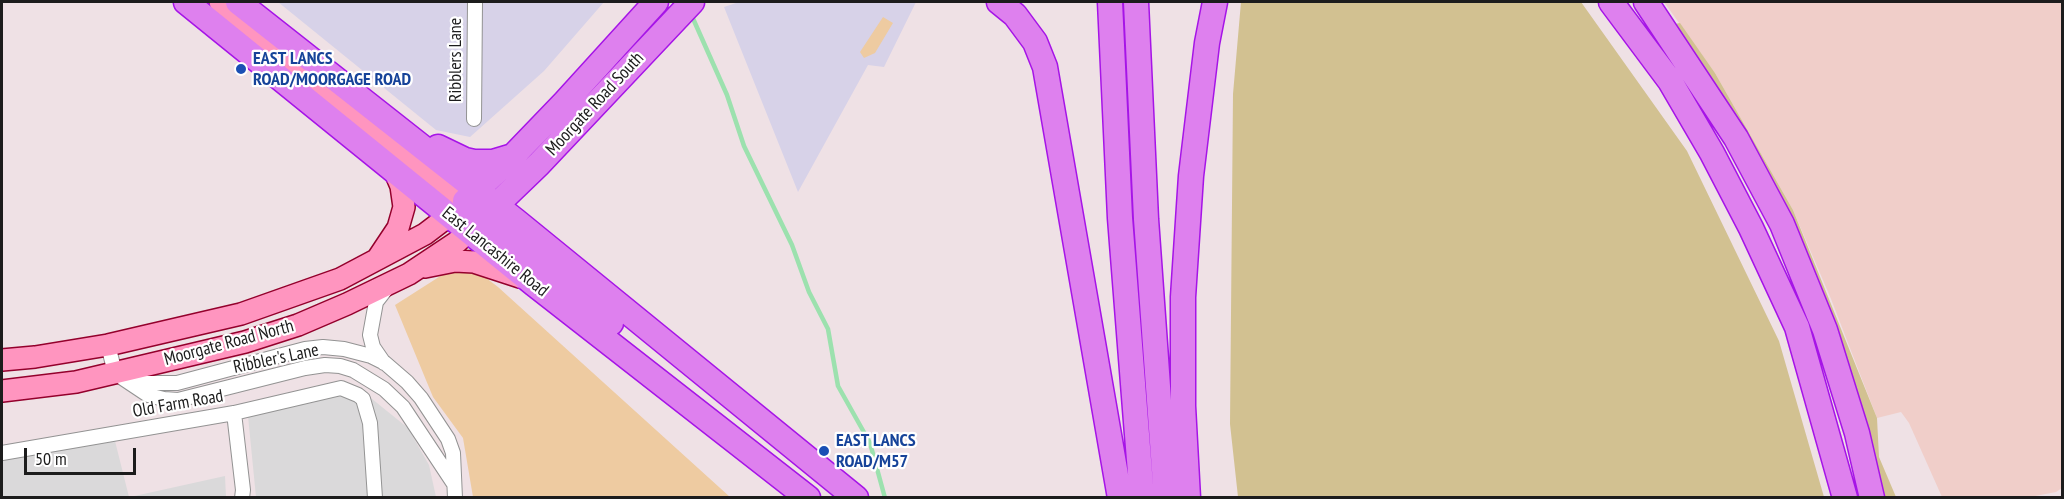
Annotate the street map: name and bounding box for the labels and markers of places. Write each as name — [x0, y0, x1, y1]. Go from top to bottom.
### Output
place label: EAST LANCS ROAD/MOORGAGE ROAD — [253, 48, 411, 90]
marker: EAST LANCS ROAD/MOORGAGE ROAD — [234, 62, 248, 76]
place label: EAST LANCS ROAD/M57 — [836, 430, 916, 472]
marker: EAST LANCS ROAD/M57 — [817, 444, 831, 458]

